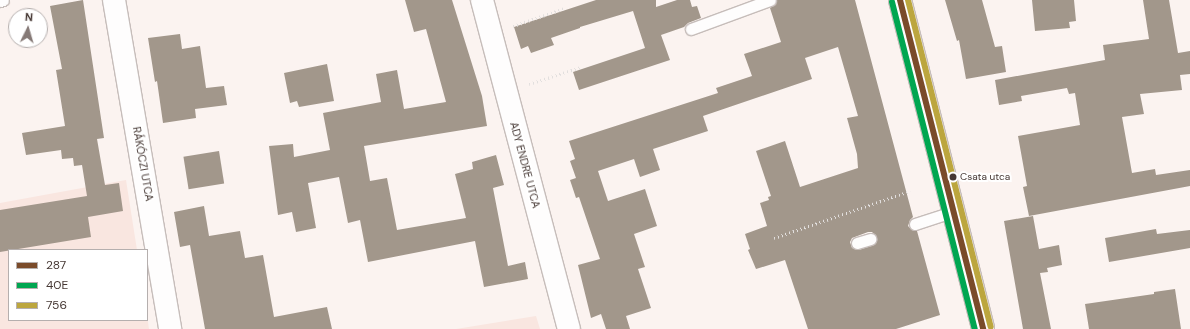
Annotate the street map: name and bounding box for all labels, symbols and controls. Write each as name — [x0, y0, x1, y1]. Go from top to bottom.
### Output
north arrow — [8, 8, 48, 48]
text: N — [24, 10, 34, 24]
street label: ADY ENDRE UTCA — [507, 120, 543, 210]
street label: RÁKÓCZI UTCA — [130, 126, 156, 202]
place label: Csata utca — [960, 171, 1010, 183]
marker: Csata utca — [948, 172, 958, 182]
legend — [8, 249, 148, 321]
text: 287 — [46, 257, 66, 273]
text: 40E — [46, 277, 68, 293]
text: 756 — [46, 297, 67, 313]

